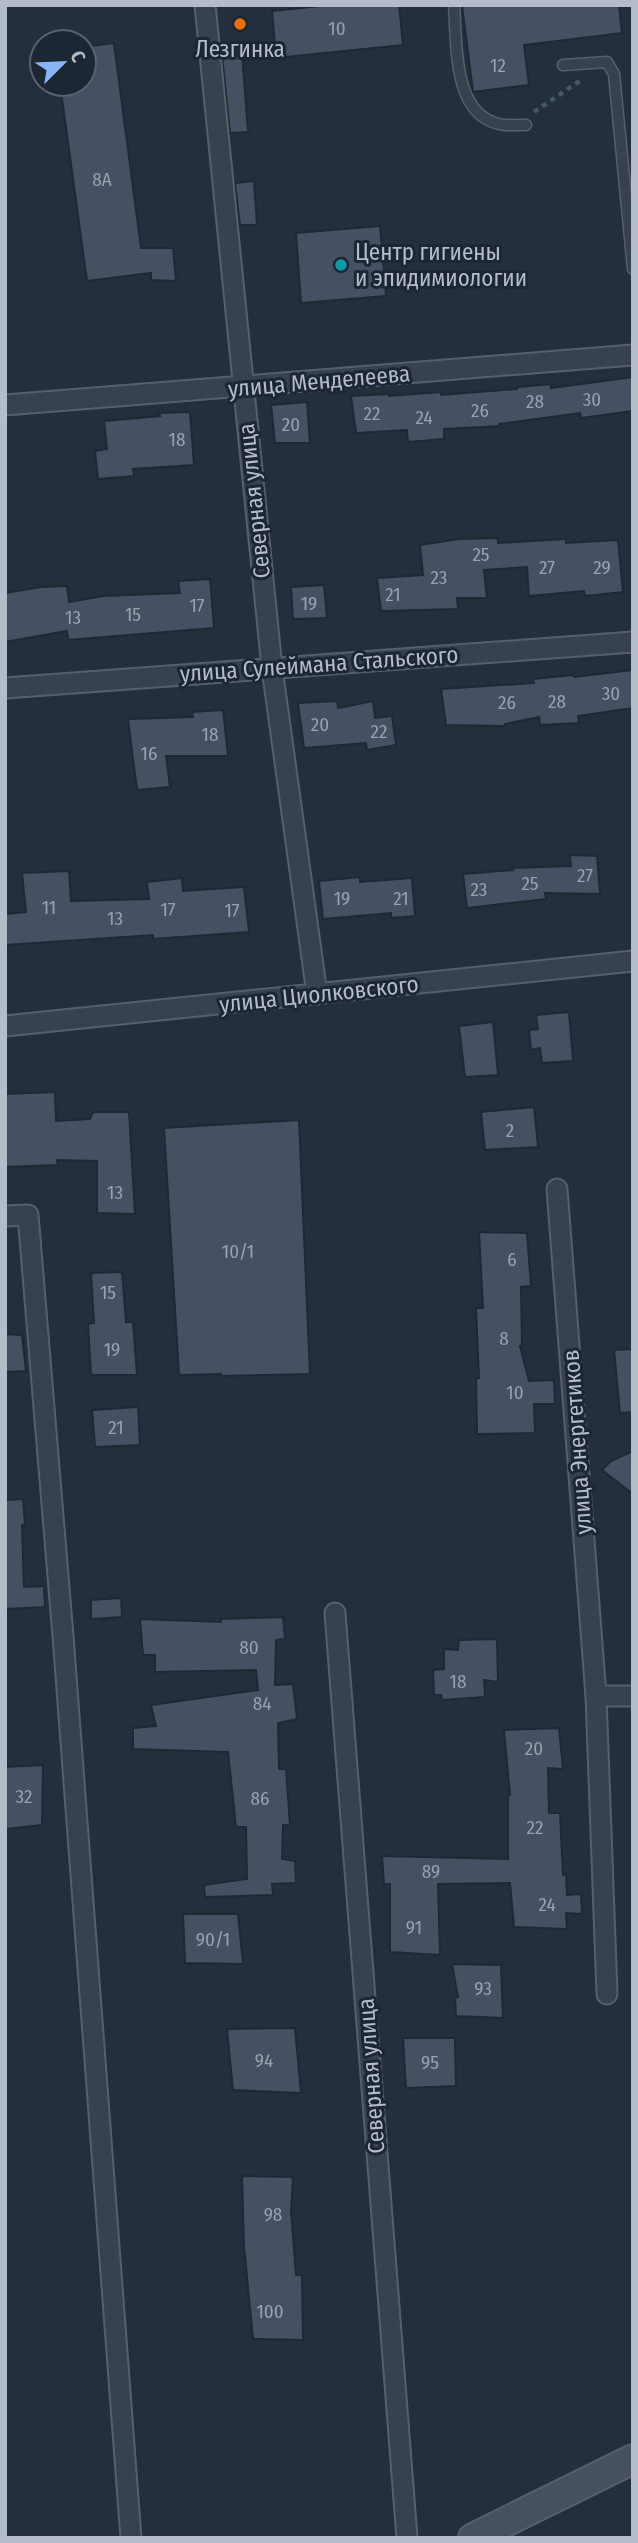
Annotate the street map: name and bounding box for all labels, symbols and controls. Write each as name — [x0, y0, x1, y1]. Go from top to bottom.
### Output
marker: Лезгинка — [232, 16, 248, 32]
house number: 10 — [328, 17, 346, 40]
north arrow — [28, 28, 98, 98]
place label: Лезгинка — [195, 35, 285, 63]
text: С — [66, 47, 91, 66]
house number: 12 — [490, 54, 506, 77]
house number: 8А — [92, 168, 112, 191]
place label: Центр гигиены и эпидимиологии — [355, 238, 527, 292]
marker: Центр гигиены и эпидимиологии — [333, 257, 349, 273]
street label: улица Менделеева — [227, 359, 411, 403]
house number: 30 — [583, 388, 601, 411]
house number: 28 — [526, 390, 544, 413]
house number: 26 — [471, 399, 489, 422]
house number: 22 — [364, 402, 380, 425]
house number: 24 — [415, 406, 433, 429]
house number: 20 — [282, 413, 300, 436]
street label: Северная улица — [232, 422, 276, 580]
house number: 18 — [169, 428, 185, 451]
house number: 25 — [472, 543, 490, 566]
house number: 27 — [539, 556, 555, 579]
house number: 29 — [593, 556, 611, 579]
house number: 23 — [431, 566, 447, 589]
house number: 21 — [385, 583, 401, 606]
house number: 19 — [301, 592, 317, 615]
house number: 17 — [189, 594, 205, 617]
house number: 15 — [125, 603, 141, 626]
house number: 13 — [65, 606, 81, 629]
street label: улица Сулеймана Стальского — [179, 640, 459, 688]
house number: 30 — [602, 682, 620, 705]
house number: 28 — [548, 690, 566, 713]
house number: 26 — [498, 691, 516, 714]
house number: 20 — [311, 713, 329, 736]
house number: 22 — [371, 720, 387, 743]
house number: 18 — [202, 723, 218, 746]
house number: 16 — [141, 742, 157, 765]
house number: 27 — [577, 864, 593, 887]
house number: 25 — [521, 872, 539, 895]
house number: 23 — [471, 878, 487, 901]
house number: 19 — [334, 887, 350, 910]
house number: 21 — [393, 887, 409, 910]
house number: 11 — [42, 896, 56, 919]
house number: 17 — [160, 898, 176, 921]
house number: 17 — [224, 899, 240, 922]
house number: 13 — [107, 907, 123, 930]
street label: улица Циолковского — [218, 970, 420, 1018]
house number: 2 — [506, 1119, 514, 1142]
house number: 13 — [107, 1181, 123, 1204]
house number: 10/1 — [222, 1240, 254, 1263]
house number: 6 — [507, 1248, 517, 1271]
house number: 15 — [100, 1281, 116, 1304]
house number: 8 — [499, 1327, 509, 1350]
house number: 19 — [104, 1338, 120, 1361]
street label: улица Энергетиков — [557, 1349, 597, 1535]
house number: 10 — [506, 1381, 524, 1404]
house number: 21 — [108, 1416, 124, 1439]
house number: 80 — [239, 1636, 259, 1659]
house number: 18 — [450, 1670, 466, 1693]
house number: 84 — [253, 1692, 271, 1715]
house number: 20 — [525, 1737, 543, 1760]
house number: 32 — [16, 1785, 32, 1808]
house number: 86 — [251, 1787, 269, 1810]
house number: 22 — [527, 1816, 543, 1839]
house number: 89 — [422, 1860, 440, 1883]
house number: 24 — [538, 1893, 556, 1916]
house number: 91 — [406, 1916, 422, 1939]
house number: 90/1 — [196, 1928, 230, 1951]
house number: 93 — [474, 1977, 492, 2000]
street label: Северная улица — [352, 1997, 390, 2155]
house number: 94 — [255, 2049, 273, 2072]
house number: 95 — [421, 2051, 439, 2074]
house number: 98 — [264, 2203, 282, 2226]
house number: 100 — [256, 2300, 284, 2323]

